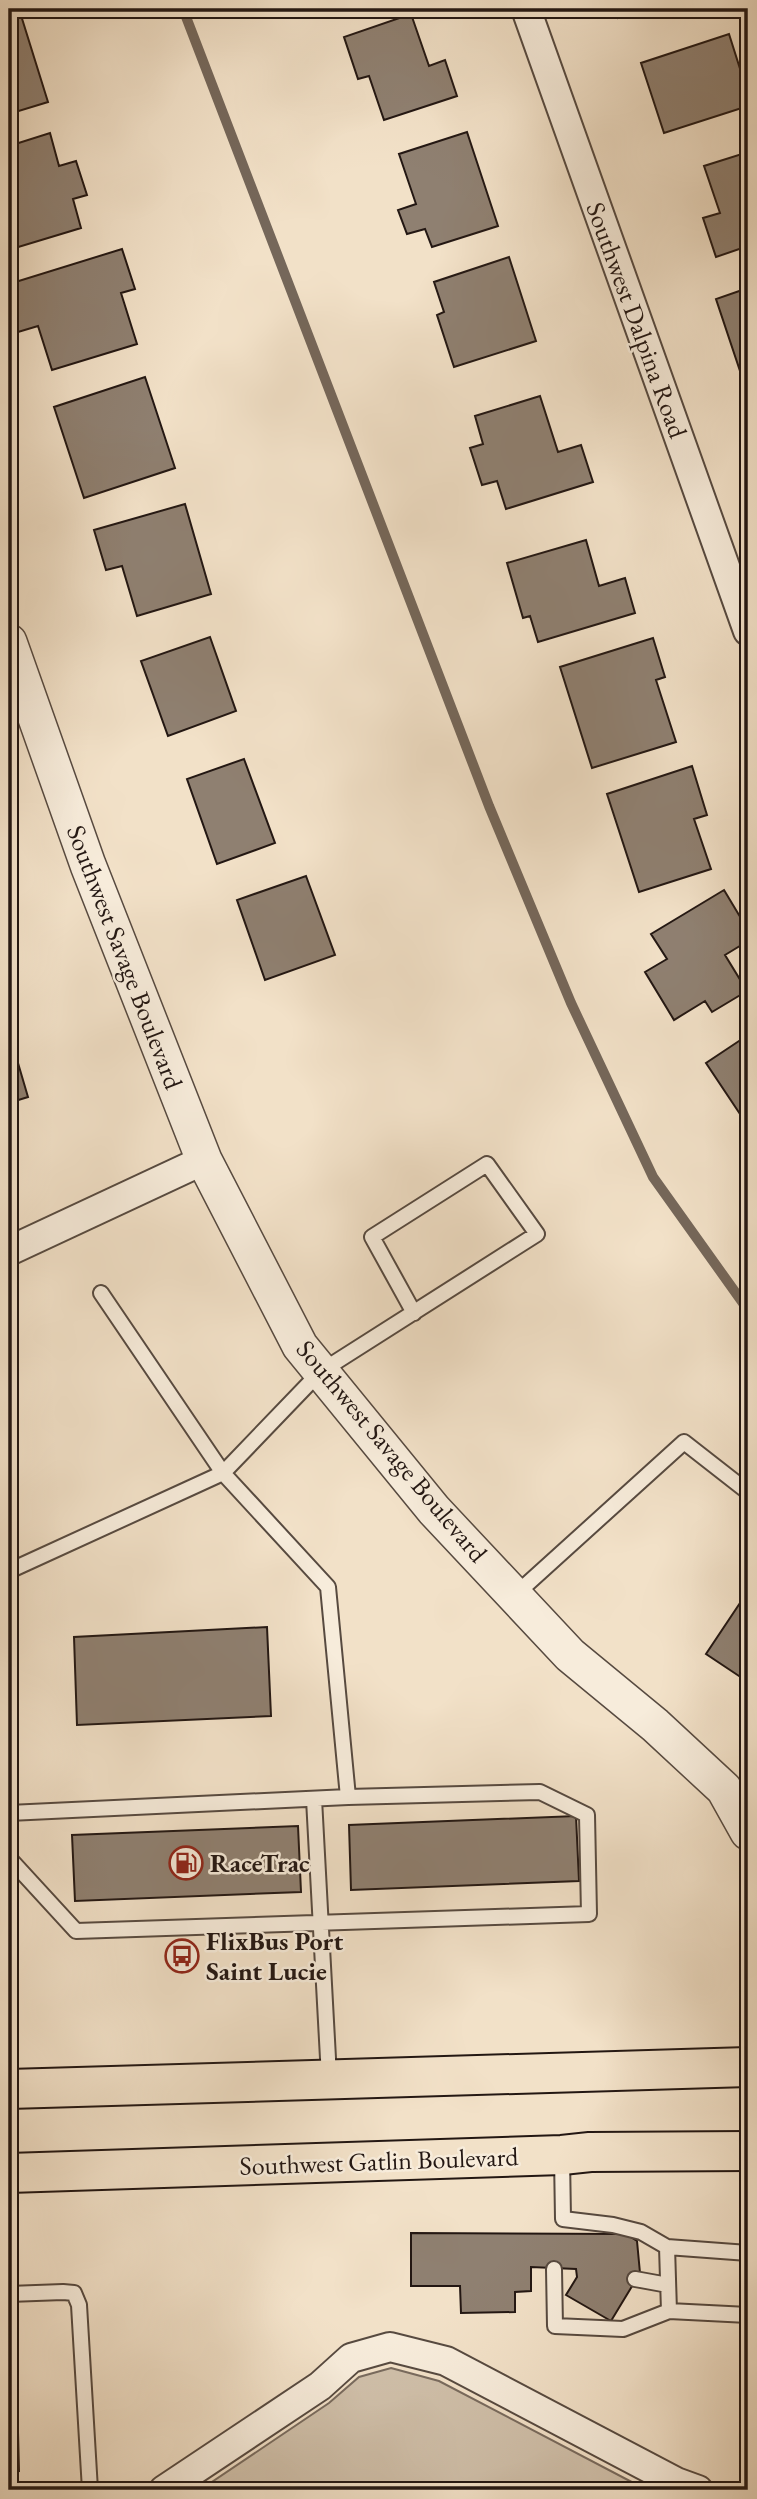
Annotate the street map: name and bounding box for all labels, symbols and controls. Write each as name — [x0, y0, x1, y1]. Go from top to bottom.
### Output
street label: Southwest Dalpina Road — [579, 197, 696, 443]
street label: Southwest Savage Boulevard — [59, 820, 191, 1095]
street label: Southwest Savage Boulevard — [289, 1333, 496, 1570]
fuel station icon: RaceTrac — [167, 1844, 205, 1882]
place label: RaceTrac — [210, 1846, 310, 1880]
place label: FlixBus Port Saint Lucie — [206, 1924, 343, 1988]
bus stop icon: FlixBus Port Saint Lucie — [163, 1937, 201, 1975]
street label: Southwest Gatlin Boulevard — [239, 2139, 520, 2183]

